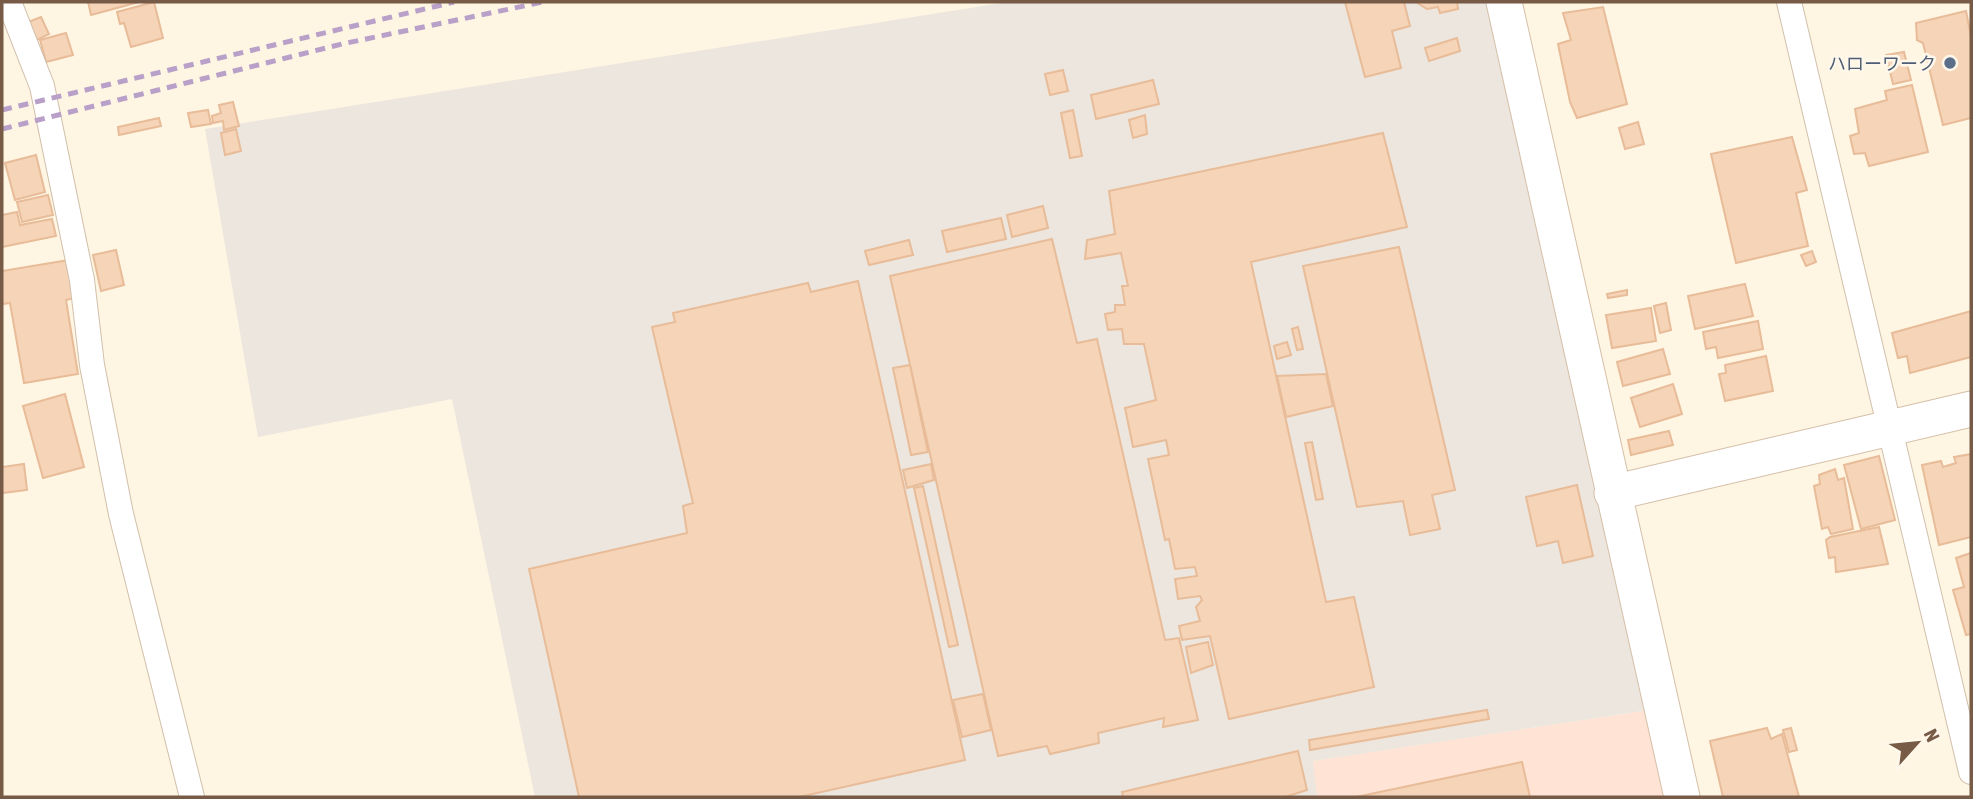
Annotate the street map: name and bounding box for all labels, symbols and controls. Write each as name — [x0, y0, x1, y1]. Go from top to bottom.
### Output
place label: ハローワーク — [1828, 53, 1936, 74]
marker: ハローワーク — [1942, 55, 1958, 71]
north arrow — [1882, 708, 1952, 778]
text: N — [1920, 725, 1944, 745]

